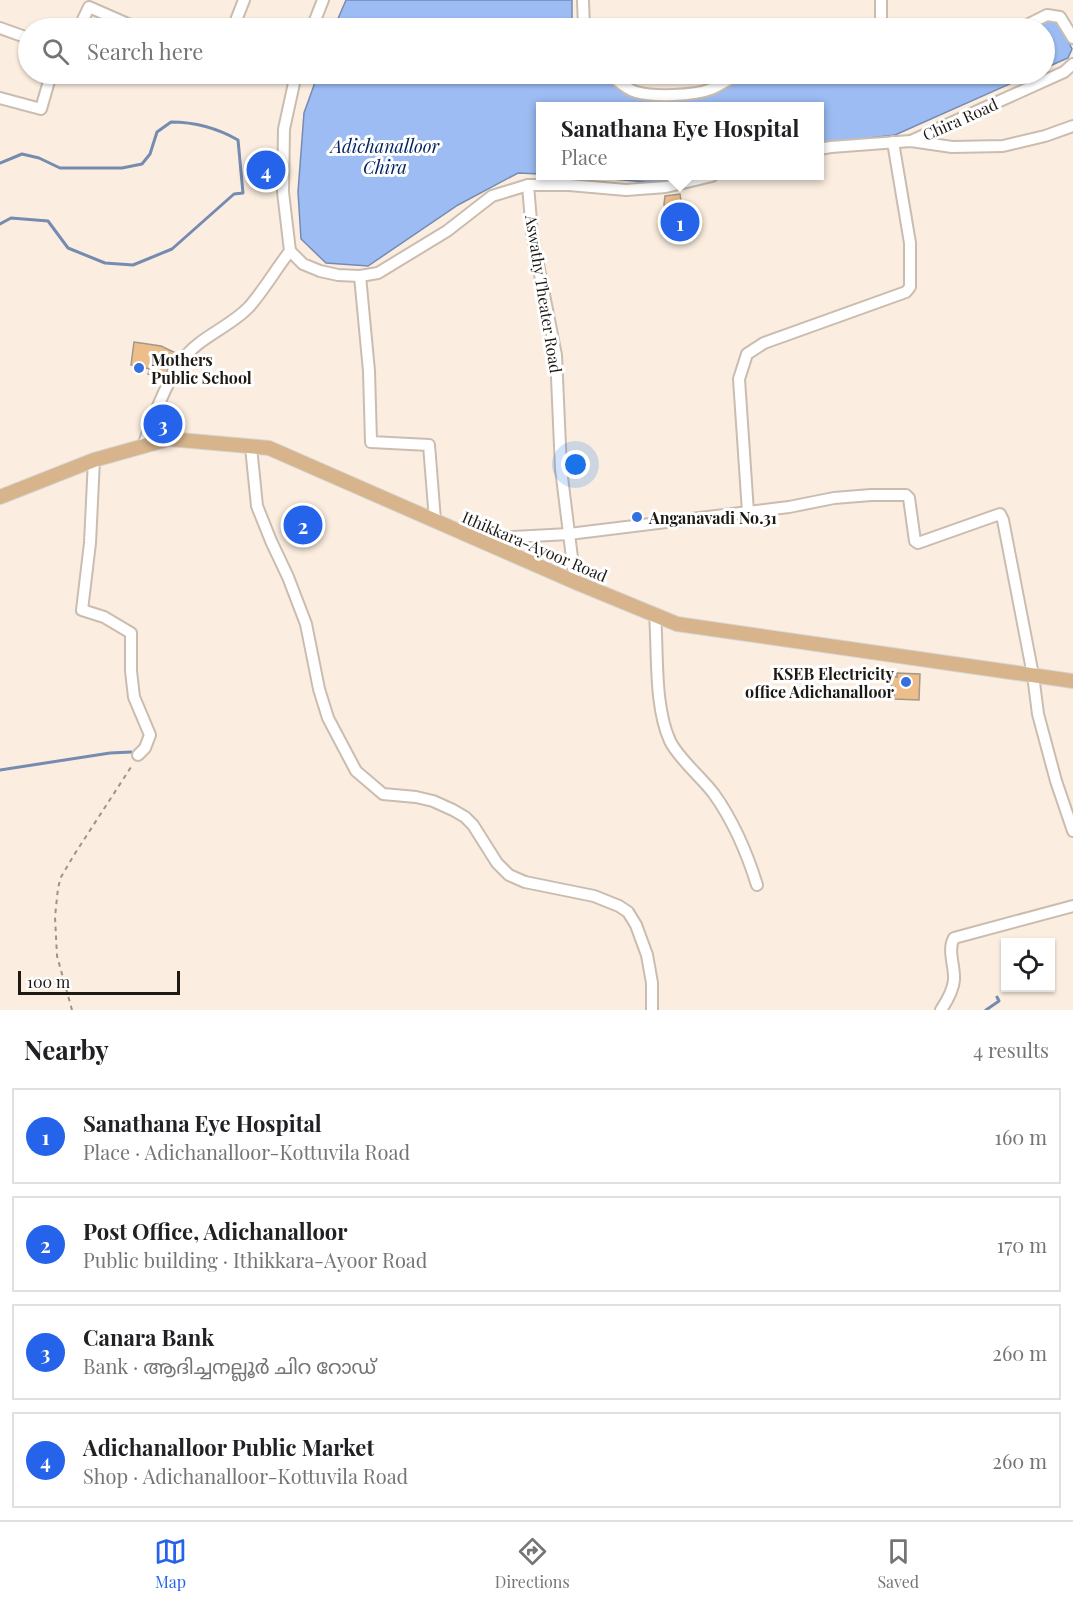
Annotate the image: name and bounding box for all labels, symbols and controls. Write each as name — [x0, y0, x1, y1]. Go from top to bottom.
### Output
search box — [18, 18, 1055, 84]
icon: search — [39, 35, 72, 68]
text: Search here — [87, 36, 203, 66]
street label: Chira Road — [919, 93, 1001, 145]
popup — [536, 102, 824, 180]
text: Sanathana Eye Hospital — [561, 113, 799, 143]
water label: Adichanalloor Chira — [329, 134, 441, 179]
text: Place — [561, 143, 608, 170]
pin: 4 — [246, 148, 286, 192]
pin: 1 — [660, 200, 700, 244]
street label: Aswathy Theater Road — [521, 212, 567, 375]
place label: Mothers Public School — [151, 349, 252, 388]
marker: Mothers Public School — [132, 361, 146, 375]
pin: 3 — [144, 402, 182, 446]
your location — [561, 450, 590, 479]
pin: 2 — [284, 502, 322, 548]
street label: Ithikkara-Ayoor Road — [459, 506, 611, 586]
place label: Anganavadi No.31 — [648, 507, 777, 528]
marker: Anganavadi No.31 — [630, 510, 644, 524]
place label: KSEB Electricity office Adichanalloor — [745, 663, 895, 702]
marker: KSEB Electricity office Adichanalloor — [899, 675, 913, 689]
map controls — [1001, 938, 1055, 992]
button: locate — [1001, 938, 1055, 992]
scale bar — [18, 968, 180, 995]
text: 100 m — [27, 971, 70, 992]
text: Nearby — [24, 1032, 109, 1067]
text: 4 results — [973, 1036, 1049, 1063]
text: Sanathana Eye Hospital — [83, 1108, 322, 1138]
text: 1 — [42, 1123, 49, 1150]
text: 160 m — [995, 1123, 1047, 1150]
text: Place · Adichanalloor-Kottuvila Road — [83, 1138, 410, 1165]
text: Post Office, Adichanalloor — [83, 1216, 348, 1246]
text: 2 — [40, 1231, 51, 1258]
text: 170 m — [997, 1231, 1047, 1258]
text: Public building · Ithikkara-Ayoor Road — [83, 1246, 427, 1273]
text: Canara Bank — [83, 1322, 214, 1352]
text: 3 — [41, 1339, 50, 1366]
text: 260 m — [992, 1339, 1047, 1366]
text: Bank · ആദിച്ചനല്ലൂർ ചിറ റോഡ് — [83, 1352, 376, 1379]
text: Adichanalloor Public Market — [83, 1432, 374, 1462]
text: 4 — [40, 1447, 51, 1474]
text: 260 m — [992, 1447, 1047, 1474]
text: Shop · Adichanalloor-Kottuvila Road — [83, 1462, 408, 1489]
tab: Map — [154, 1535, 187, 1592]
tab: Directions — [495, 1535, 570, 1592]
tab: Saved — [877, 1535, 919, 1592]

